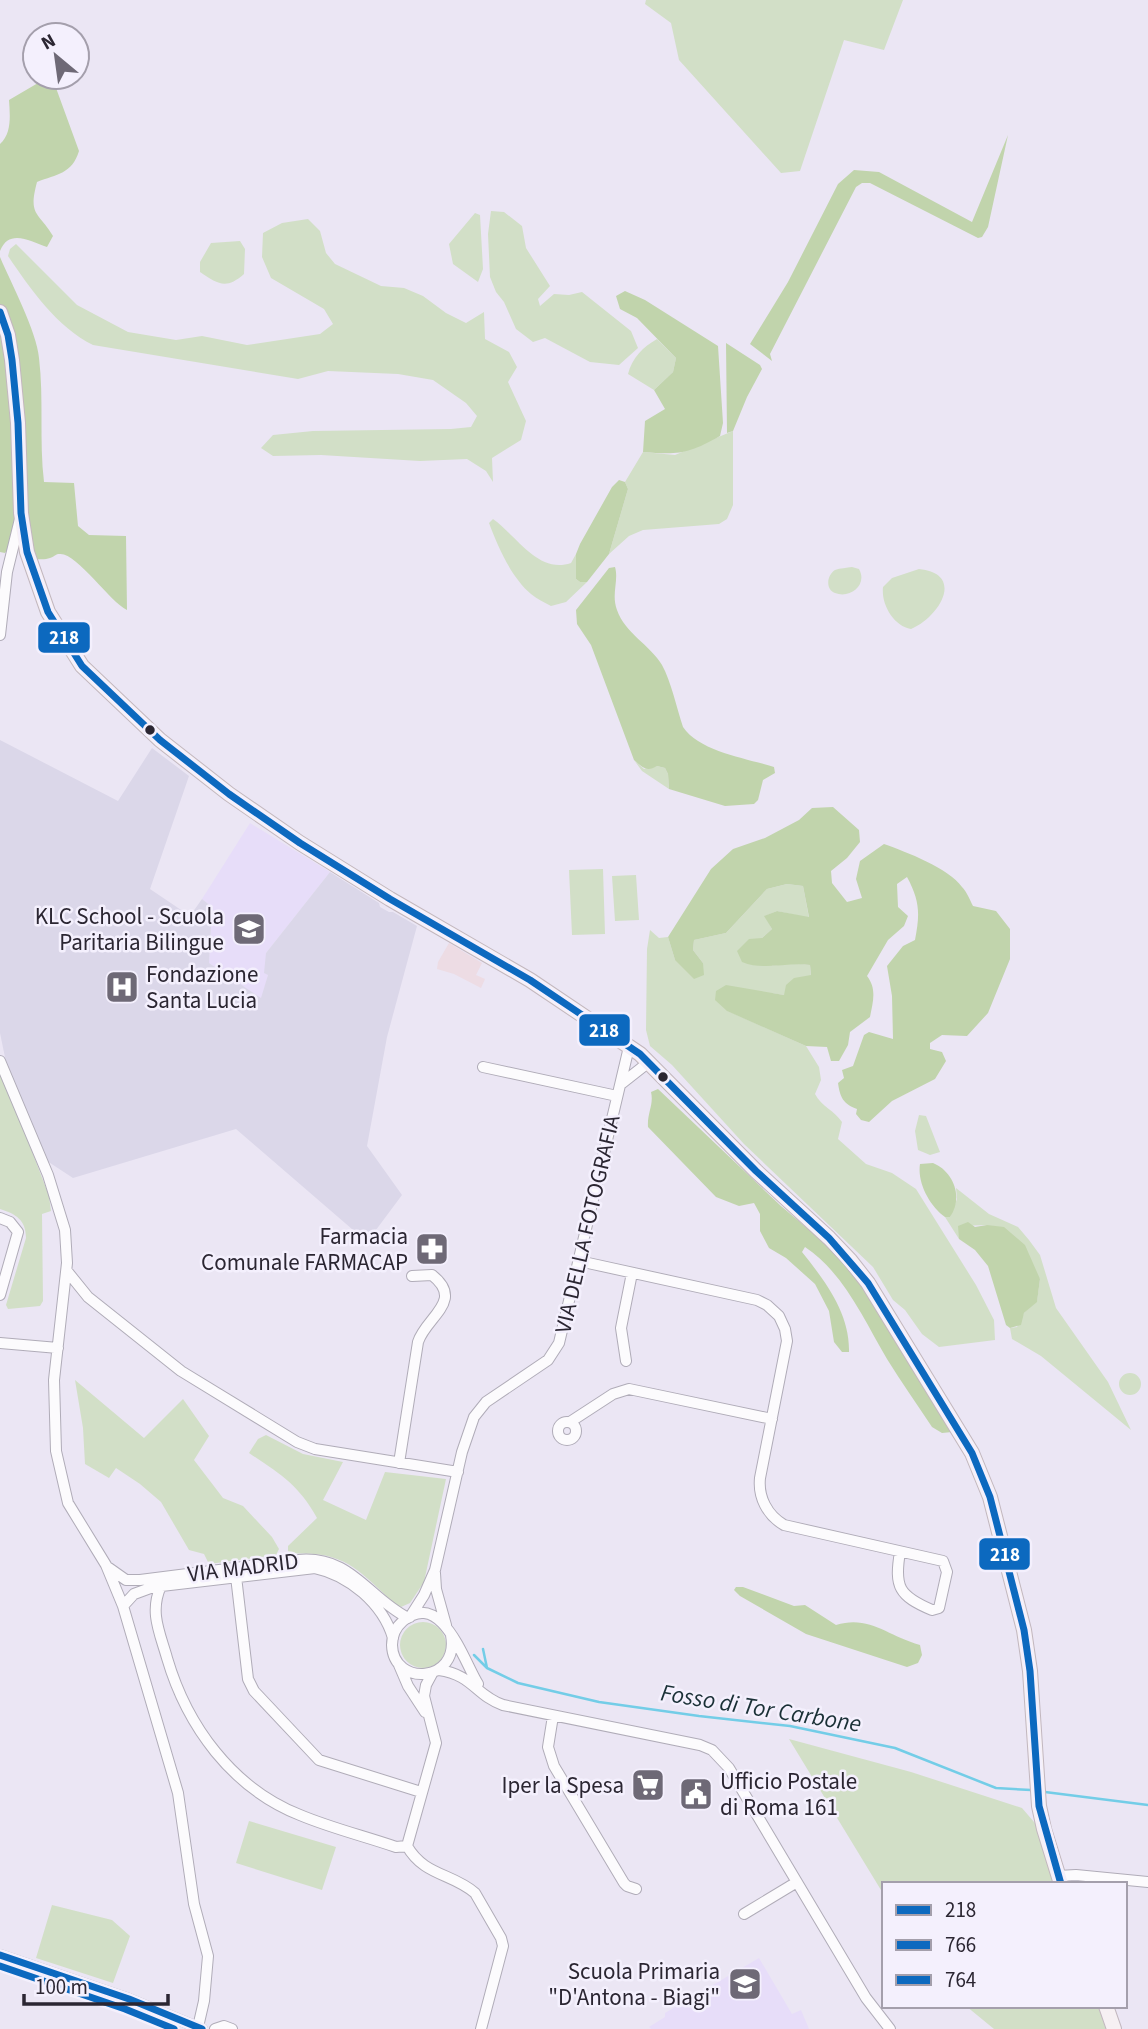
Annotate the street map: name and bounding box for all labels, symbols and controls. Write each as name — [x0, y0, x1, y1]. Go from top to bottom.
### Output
north arrow — [21, 21, 91, 91]
text: N — [36, 28, 61, 57]
line badge: 218 — [37, 621, 91, 654]
text: 218 — [49, 625, 79, 652]
unlabelled marker — [143, 723, 157, 737]
place label: KLC School - Scuola Paritaria Bilingue — [35, 900, 224, 959]
school or university icon: KLC School - Scuola Paritaria Bilingue — [230, 910, 268, 948]
place label: Fondazione Santa Lucia — [146, 958, 258, 1017]
hospital icon: Fondazione Santa Lucia — [103, 968, 141, 1006]
line badge: 218 — [578, 1013, 631, 1047]
text: 218 — [589, 1018, 619, 1045]
unlabelled marker — [656, 1070, 670, 1084]
street label: VIA DELLA FOTOGRAFIA — [546, 1111, 629, 1337]
place label: Farmacia Comunale FARMACAP — [201, 1220, 408, 1279]
pharmacy icon: Farmacia Comunale FARMACAP — [413, 1230, 451, 1268]
line badge: 218 — [978, 1537, 1031, 1571]
text: 218 — [990, 1542, 1020, 1569]
street label: VIA MADRID — [186, 1544, 300, 1591]
water label: Fosso di Tor Carbone — [658, 1675, 864, 1742]
place label: Ufficio Postale di Roma 161 — [720, 1765, 857, 1824]
supermarket icon: Iper la Spesa — [629, 1766, 667, 1804]
place label: Iper la Spesa — [501, 1769, 624, 1802]
public building icon: Ufficio Postale di Roma 161 — [677, 1775, 715, 1813]
legend — [882, 1882, 1127, 2008]
text: 218 — [945, 1895, 976, 1925]
text: 766 — [945, 1930, 976, 1960]
place label: Scuola Primaria "D'Antona - Biagi" — [548, 1955, 720, 2014]
scale bar — [24, 1962, 168, 2006]
school or university icon: Scuola Primaria "D'Antona - Biagi" — [726, 1965, 764, 2003]
text: 764 — [945, 1965, 976, 1995]
text: 100 m — [35, 1972, 88, 2002]

